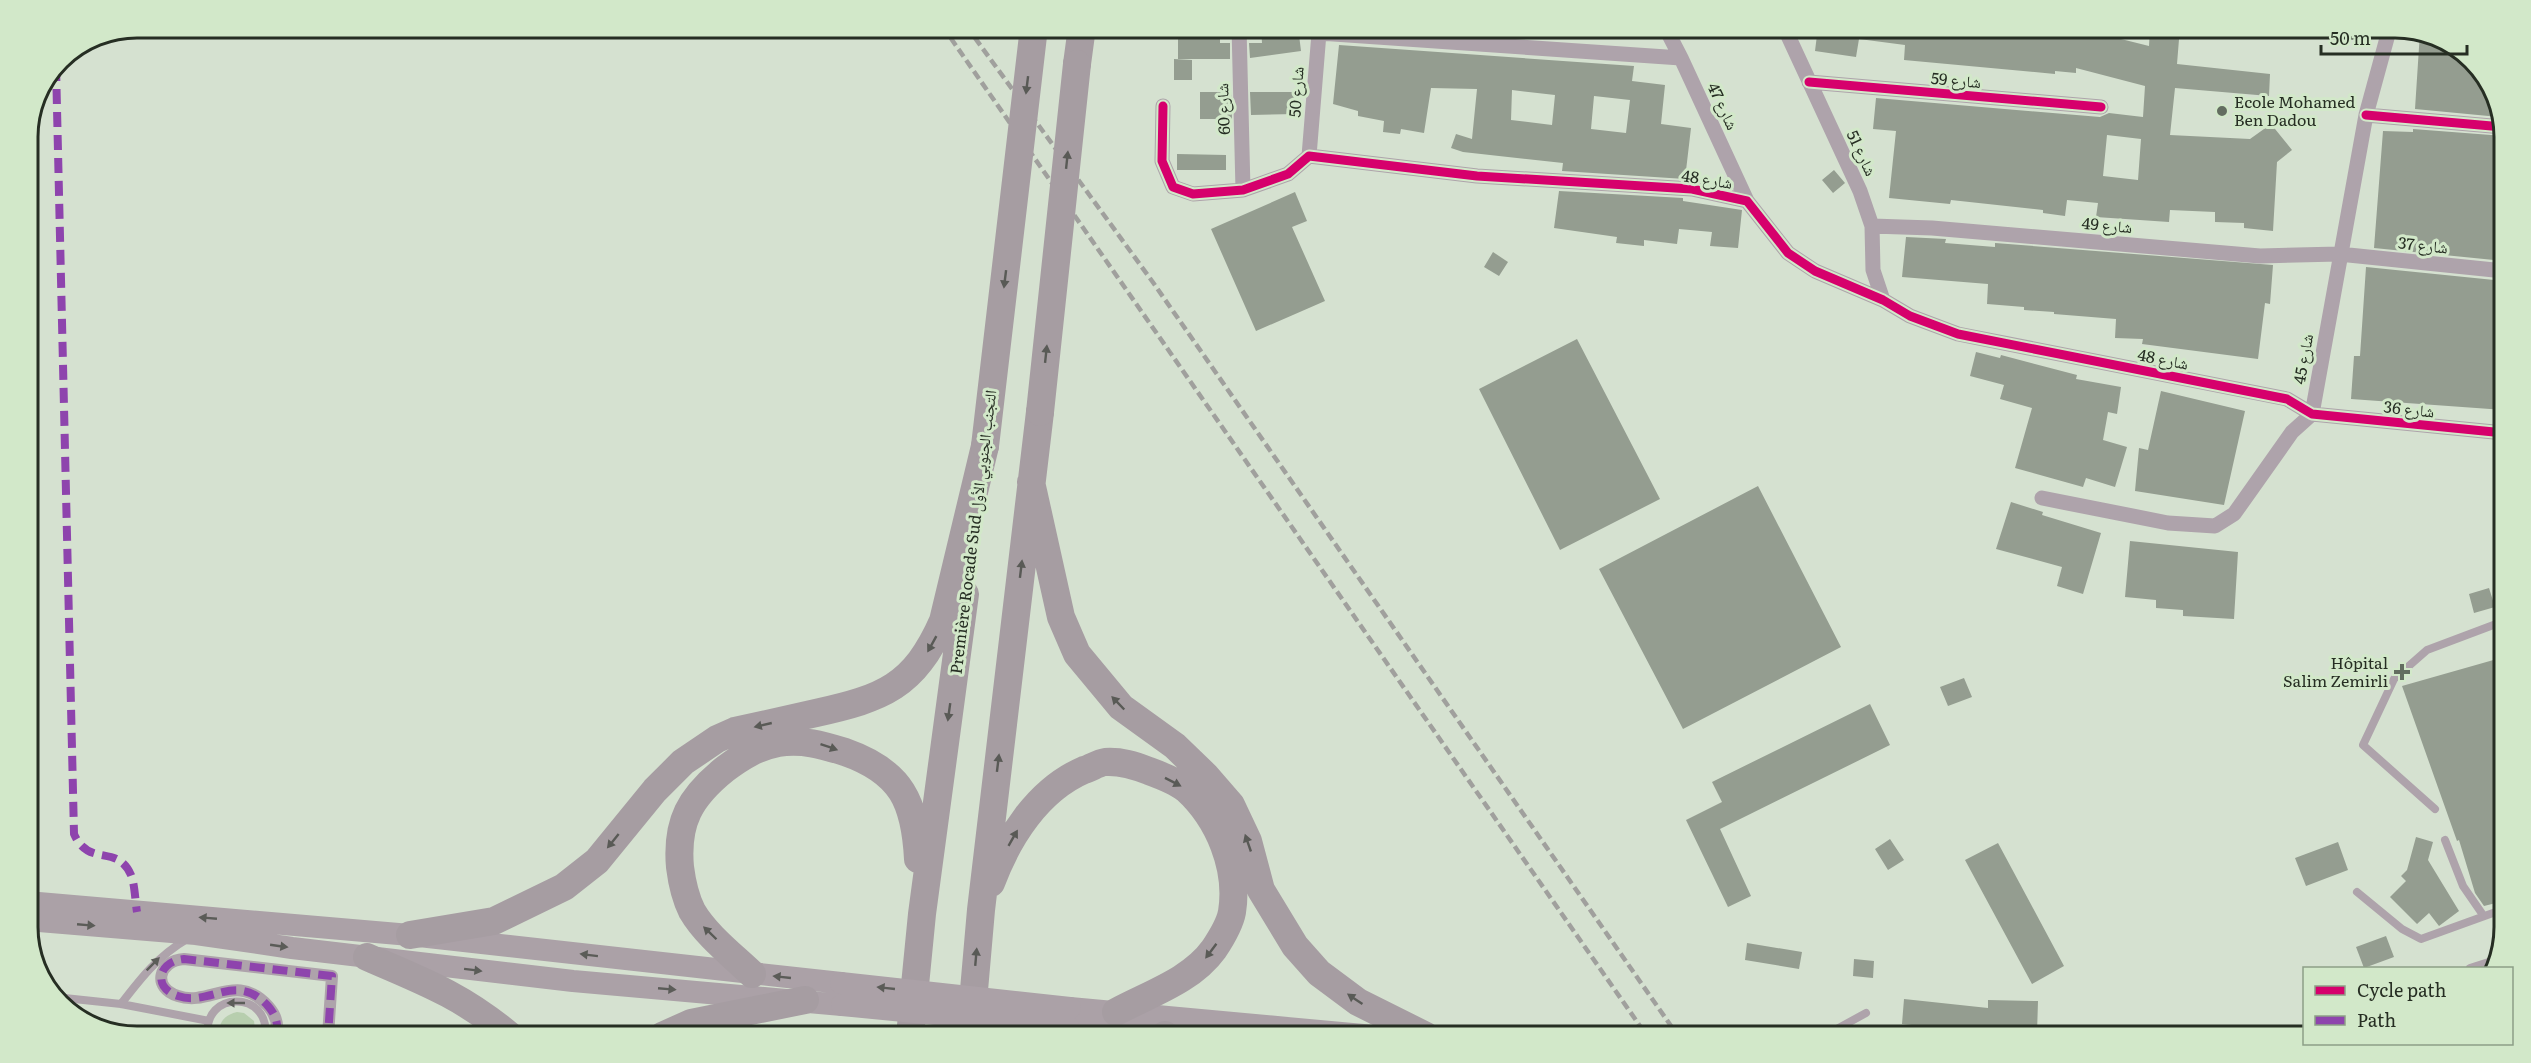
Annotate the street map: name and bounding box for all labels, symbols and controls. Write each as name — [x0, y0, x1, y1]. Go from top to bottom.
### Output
scale bar — [2321, 18, 2466, 56]
text: 50 m — [2330, 24, 2371, 51]
street label: شارع 59 — [1930, 65, 1982, 93]
street label: شارع 50 — [1281, 66, 1309, 118]
one-way arrow — [1023, 76, 1032, 95]
street label: شارع 47 — [1702, 78, 1745, 133]
street label: شارع 60 — [1209, 83, 1235, 135]
place label: Ecole Mohamed Ben Dadou — [2234, 89, 2356, 131]
marker: Ecole Mohamed Ben Dadou — [2215, 104, 2229, 118]
street label: شارع 51 — [1842, 126, 1884, 180]
one-way arrow — [1062, 151, 1072, 170]
street label: شارع 48 — [1680, 162, 1734, 194]
street label: شارع 49 — [2081, 210, 2133, 238]
street label: شارع 37 — [2397, 229, 2449, 259]
one-way arrow — [1000, 269, 1009, 288]
street label: شارع 45 — [2286, 332, 2318, 386]
street label: شارع 48 — [2136, 341, 2191, 375]
one-way arrow — [1041, 345, 1051, 364]
street label: Première Rocade Sud التجنب الجنوبي الأول — [943, 388, 1003, 676]
street label: شارع 36 — [2383, 393, 2436, 423]
one-way arrow — [1016, 560, 1026, 579]
one-way arrow — [927, 636, 937, 653]
place label: Hôpital Salim Zemirli — [2283, 650, 2388, 692]
marker: Hôpital Salim Zemirli — [2393, 663, 2411, 681]
one-way arrow — [1111, 695, 1125, 710]
one-way arrow — [944, 703, 953, 722]
one-way arrow — [753, 721, 772, 730]
one-way arrow — [820, 743, 838, 753]
one-way arrow — [993, 753, 1003, 772]
one-way arrow — [1165, 778, 1182, 787]
one-way arrow — [1008, 830, 1019, 846]
one-way arrow — [607, 833, 620, 849]
one-way arrow — [1243, 834, 1252, 852]
one-way arrow — [199, 913, 218, 923]
one-way arrow — [76, 920, 95, 930]
one-way arrow — [703, 926, 718, 940]
one-way arrow — [270, 942, 289, 951]
one-way arrow — [1205, 942, 1217, 958]
one-way arrow — [972, 947, 981, 966]
one-way arrow — [579, 951, 598, 960]
one-way arrow — [146, 957, 160, 971]
one-way arrow — [463, 965, 482, 974]
legend — [2303, 967, 2513, 1045]
one-way arrow — [773, 972, 792, 982]
text: Cycle path — [2357, 976, 2446, 1003]
one-way arrow — [877, 983, 896, 993]
one-way arrow — [657, 984, 676, 994]
one-way arrow — [1347, 994, 1363, 1005]
one-way arrow — [227, 998, 246, 1008]
text: Path — [2357, 1006, 2396, 1033]

